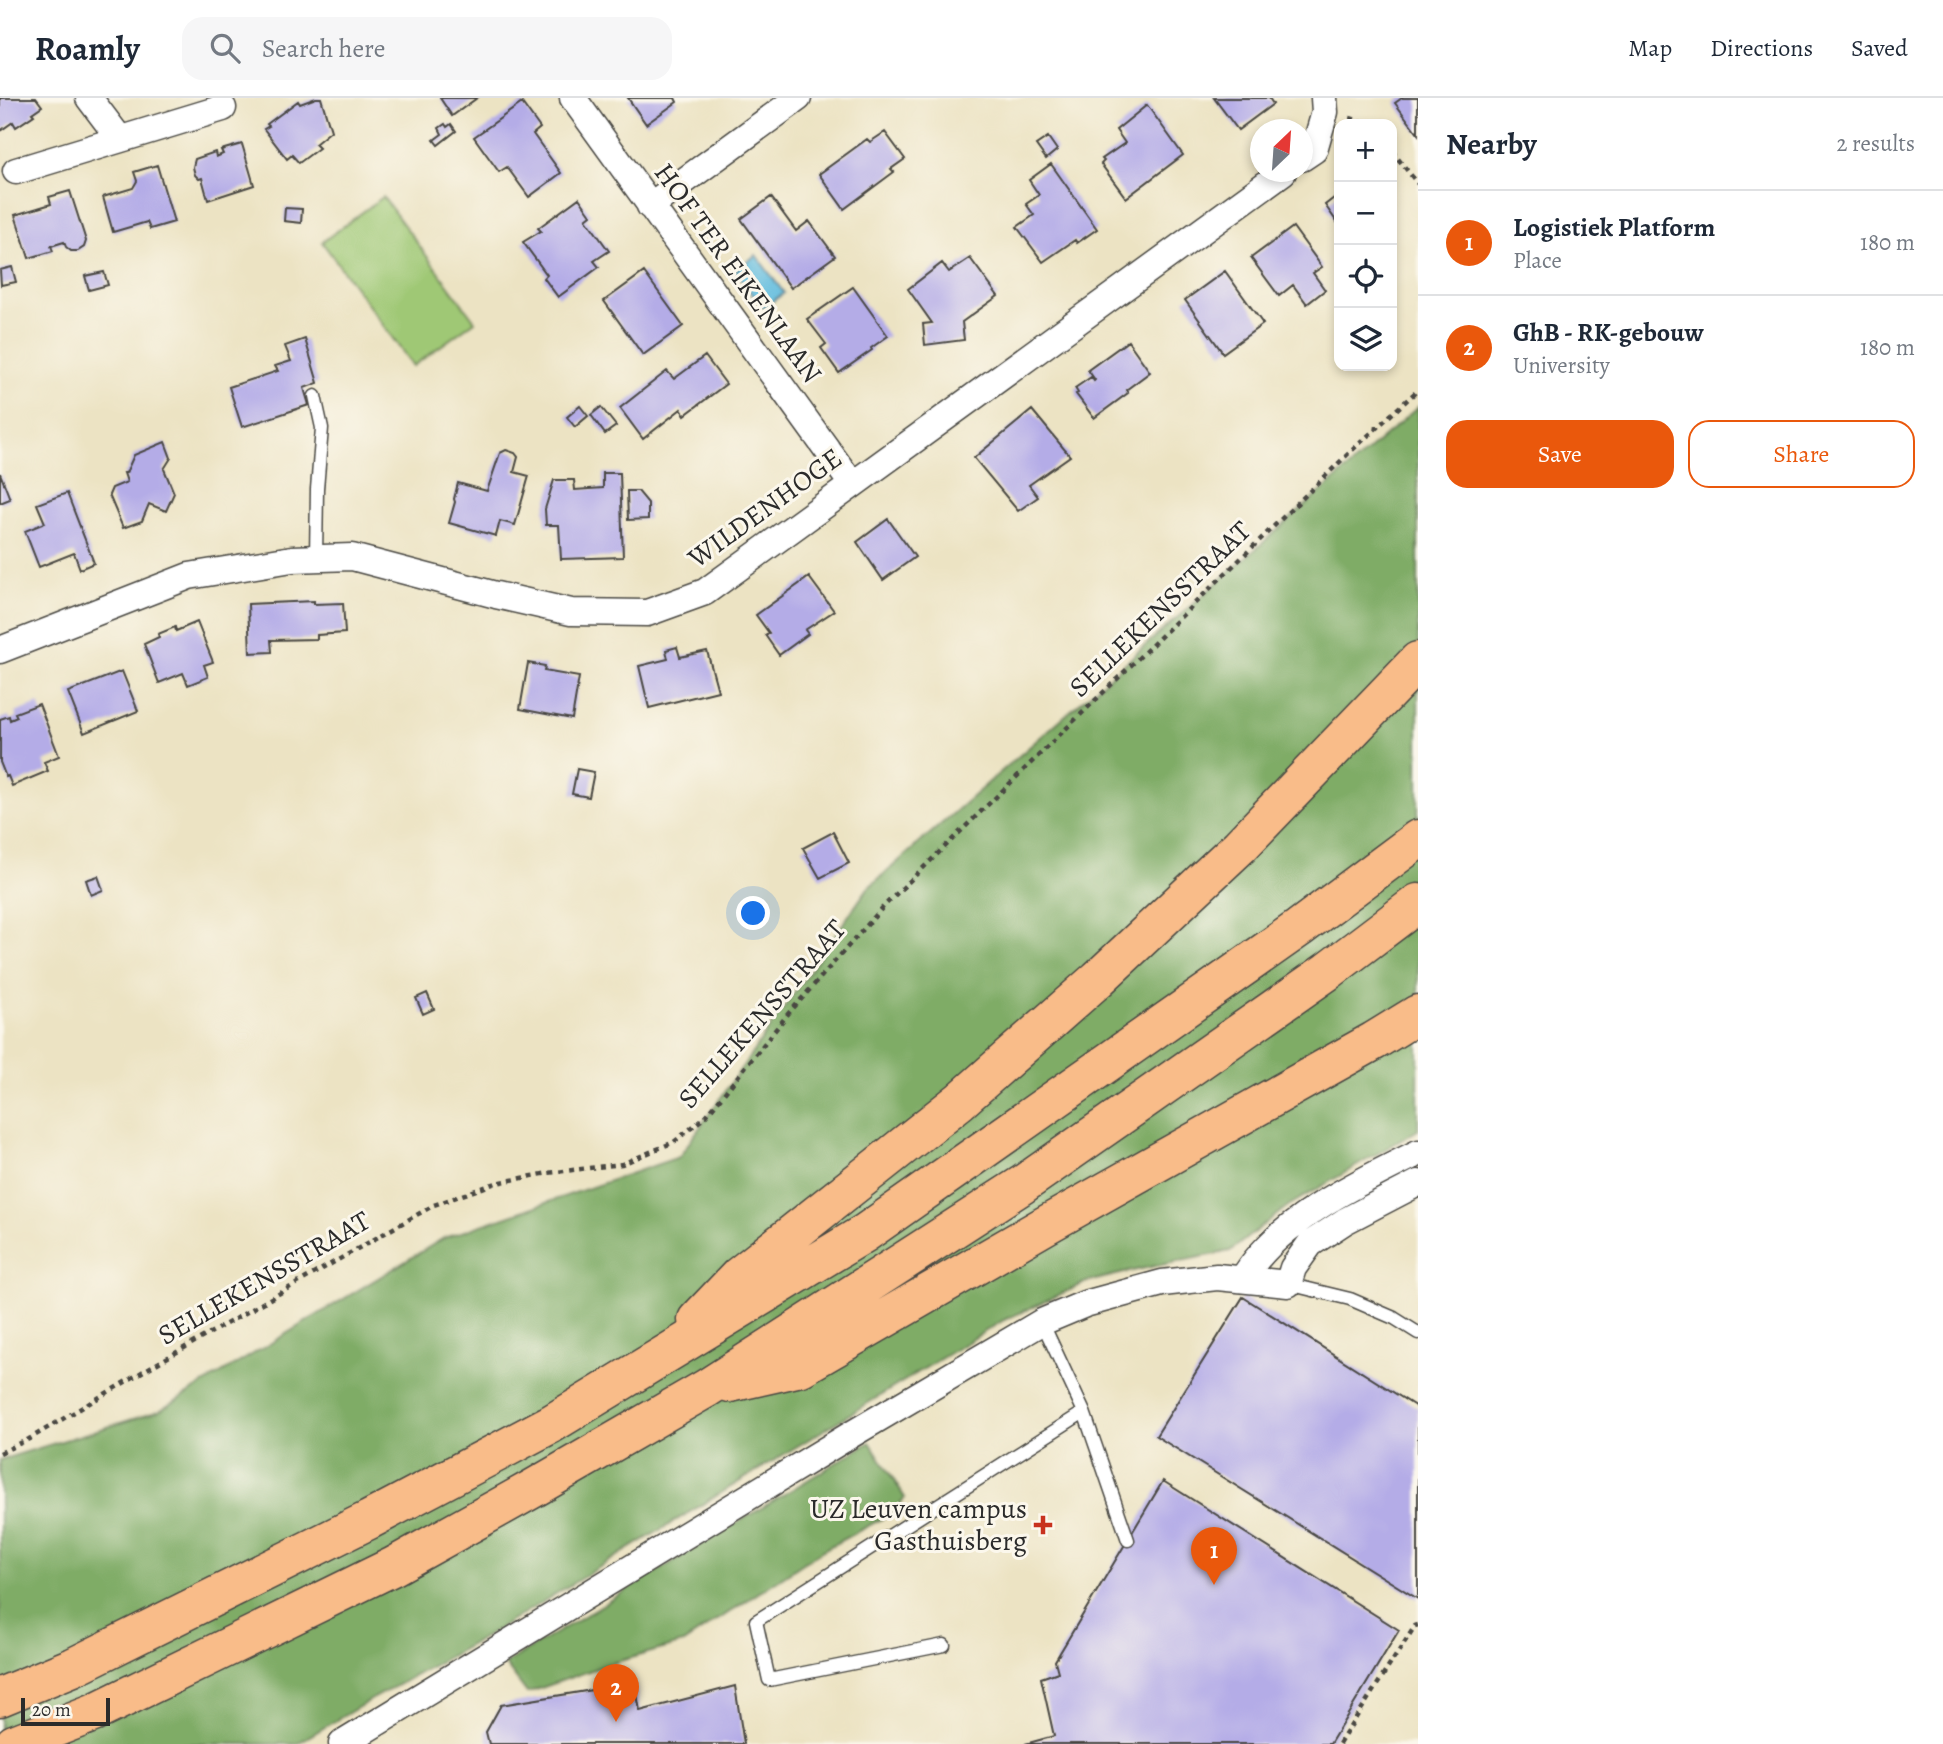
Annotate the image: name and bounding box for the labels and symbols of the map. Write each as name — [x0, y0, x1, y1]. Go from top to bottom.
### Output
north arrow — [1250, 119, 1313, 182]
street label: HOF TER EIKENLAAN — [645, 155, 831, 391]
street label: WILDENHOGE — [679, 439, 850, 577]
street label: SELLEKENSSTRAAT — [1061, 512, 1259, 706]
your location — [736, 896, 770, 930]
street label: SELLEKENSSTRAAT — [669, 911, 855, 1117]
street label: SELLEKENSSTRAAT — [151, 1202, 377, 1354]
place label: UZ Leuven campus Gasthuisberg — [810, 1490, 1027, 1560]
marker: UZ Leuven campus Gasthuisberg — [1033, 1515, 1053, 1535]
pin: 1 — [1191, 1527, 1237, 1585]
pin: 2 — [593, 1664, 639, 1722]
scale bar — [21, 1695, 110, 1727]

